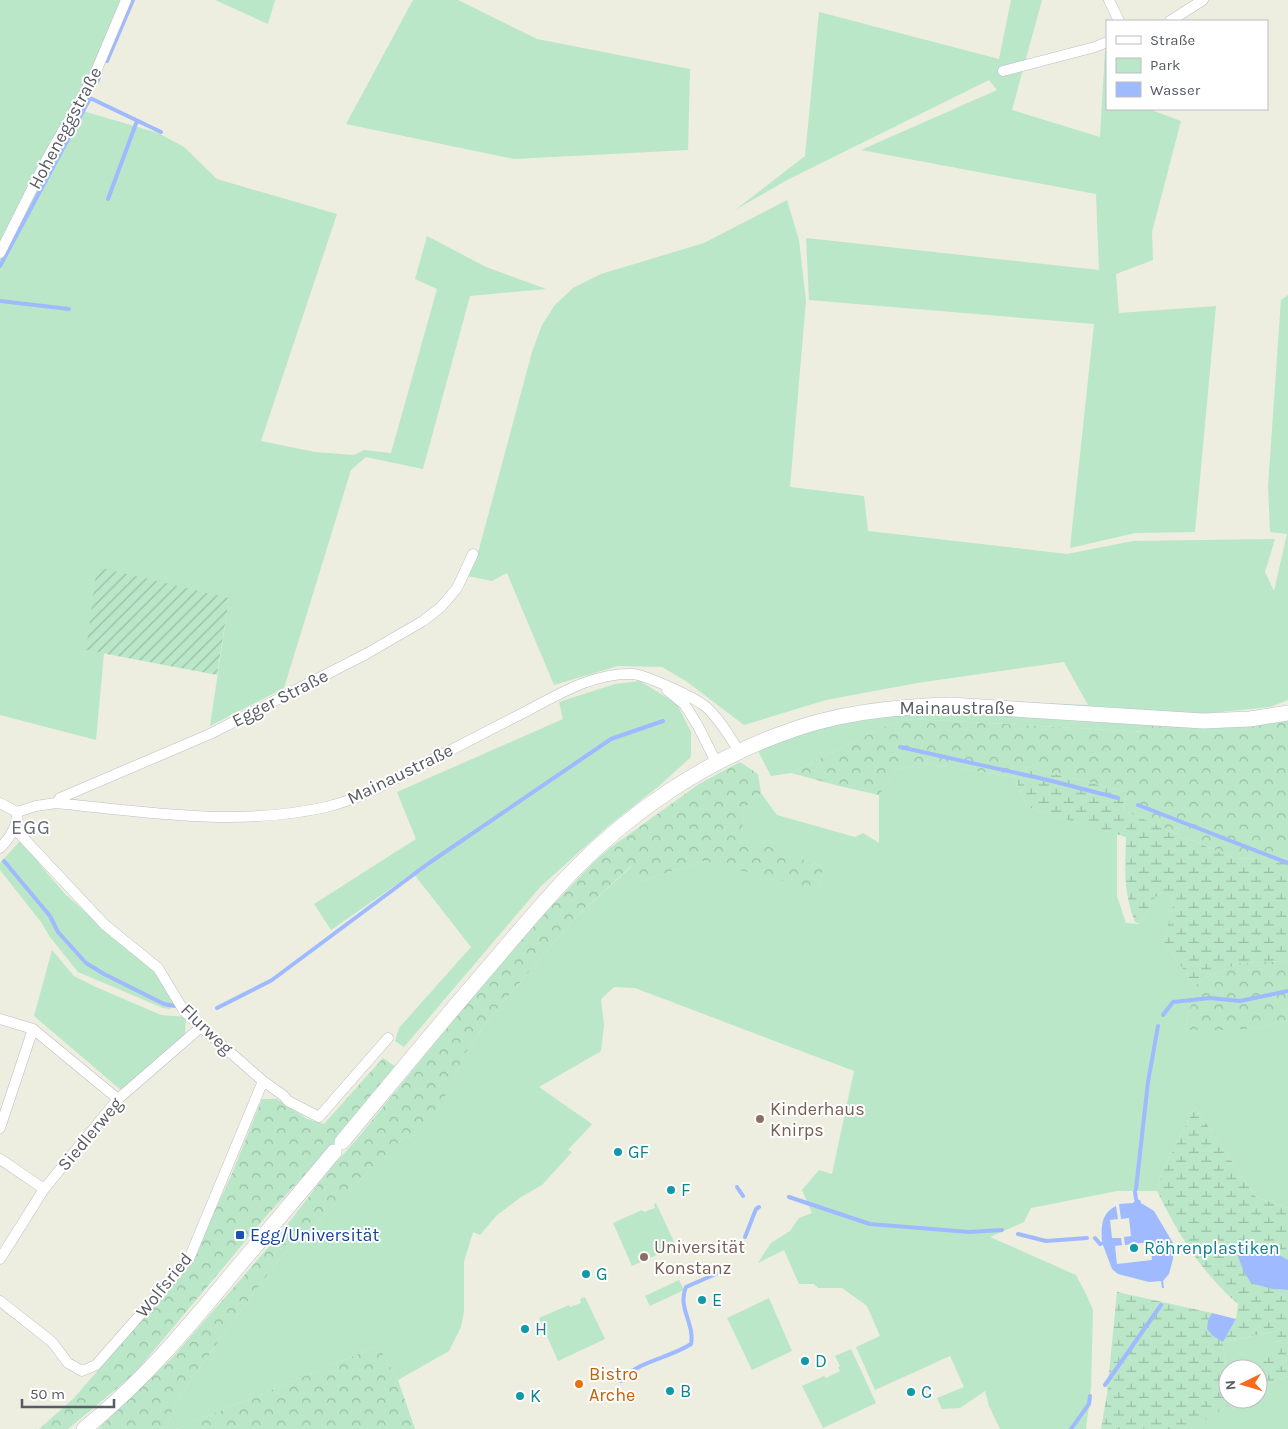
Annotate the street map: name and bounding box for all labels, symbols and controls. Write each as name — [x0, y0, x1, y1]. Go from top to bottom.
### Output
legend — [1106, 20, 1268, 110]
text: Straße — [1150, 31, 1195, 49]
text: Park — [1150, 56, 1180, 74]
street label: Hoheneggstraße — [24, 63, 106, 193]
text: Wasser — [1150, 81, 1201, 99]
street label: Egger Straße — [228, 664, 332, 732]
street label: Mainaustraße — [899, 697, 1015, 719]
street label: Mainaustraße — [343, 739, 457, 809]
district label: EGG — [11, 816, 51, 839]
street label: Flurweg — [176, 999, 238, 1059]
street label: Siedlerweg — [53, 1093, 127, 1175]
place label: Kinderhaus Knirps — [770, 1098, 865, 1141]
marker: Kinderhaus Knirps — [754, 1113, 766, 1125]
place label: GF — [628, 1141, 649, 1163]
marker: GF — [612, 1146, 624, 1158]
place label: F — [681, 1179, 690, 1201]
marker: F — [665, 1184, 677, 1196]
place label: Egg/Universität — [250, 1224, 379, 1246]
marker: Egg/Universität — [234, 1229, 246, 1241]
place label: Universität Konstanz — [654, 1236, 745, 1279]
place label: Röhrenplastiken — [1144, 1237, 1280, 1259]
marker: Röhrenplastiken — [1128, 1242, 1140, 1254]
street label: Wolfsried — [131, 1248, 197, 1322]
marker: Universität Konstanz — [638, 1251, 650, 1263]
place label: G — [596, 1263, 608, 1285]
marker: G — [580, 1268, 592, 1280]
place label: E — [712, 1289, 722, 1311]
marker: E — [696, 1294, 708, 1306]
place label: H — [535, 1318, 547, 1340]
marker: H — [519, 1323, 531, 1335]
place label: D — [815, 1350, 827, 1372]
marker: D — [799, 1355, 811, 1367]
north arrow — [1218, 1359, 1268, 1409]
place label: Bistro Arche — [589, 1363, 638, 1406]
scale bar — [22, 1376, 115, 1408]
marker: Bistro Arche — [573, 1378, 585, 1390]
text: N — [1222, 1379, 1239, 1391]
place label: B — [680, 1380, 691, 1402]
place label: C — [921, 1381, 932, 1403]
text: 50 m — [30, 1385, 65, 1403]
place label: K — [530, 1385, 541, 1407]
marker: B — [664, 1385, 676, 1397]
marker: C — [905, 1386, 917, 1398]
marker: K — [514, 1390, 526, 1402]

